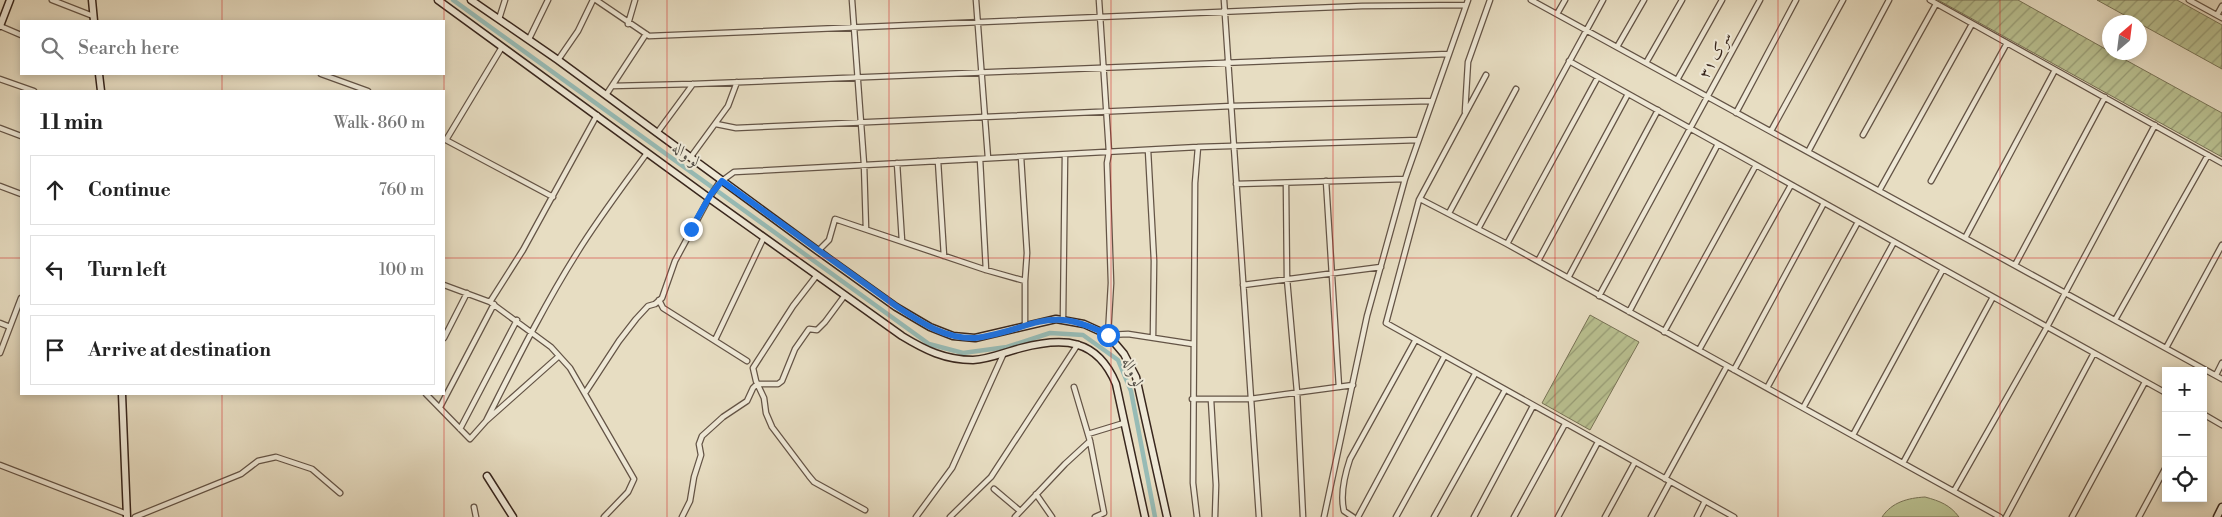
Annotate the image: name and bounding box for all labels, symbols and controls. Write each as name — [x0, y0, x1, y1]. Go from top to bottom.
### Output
north arrow — [2102, 15, 2147, 60]
search box — [20, 20, 445, 75]
street label: سرک ۳۱ — [1695, 29, 1736, 82]
icon: search — [38, 34, 66, 62]
text: Search here — [78, 36, 179, 60]
text: 11 min — [40, 110, 103, 136]
text: Walk · 860 m — [334, 113, 425, 133]
water label: لو واله — [668, 138, 705, 172]
icon: ahead — [41, 176, 69, 204]
text: Continue — [88, 178, 171, 202]
text: 760 m — [379, 180, 424, 200]
route end — [680, 218, 703, 241]
icon: left — [41, 256, 69, 284]
text: Turn left — [88, 258, 167, 282]
text: 100 m — [379, 260, 424, 280]
route start — [1097, 324, 1120, 347]
icon: arrive — [41, 336, 69, 364]
text: Arrive at destination — [88, 338, 271, 362]
water label: لو واله — [1118, 355, 1148, 390]
map controls — [2162, 367, 2207, 502]
button: + — [2162, 367, 2207, 412]
button: − — [2162, 412, 2207, 457]
button: locate — [2162, 457, 2207, 502]

